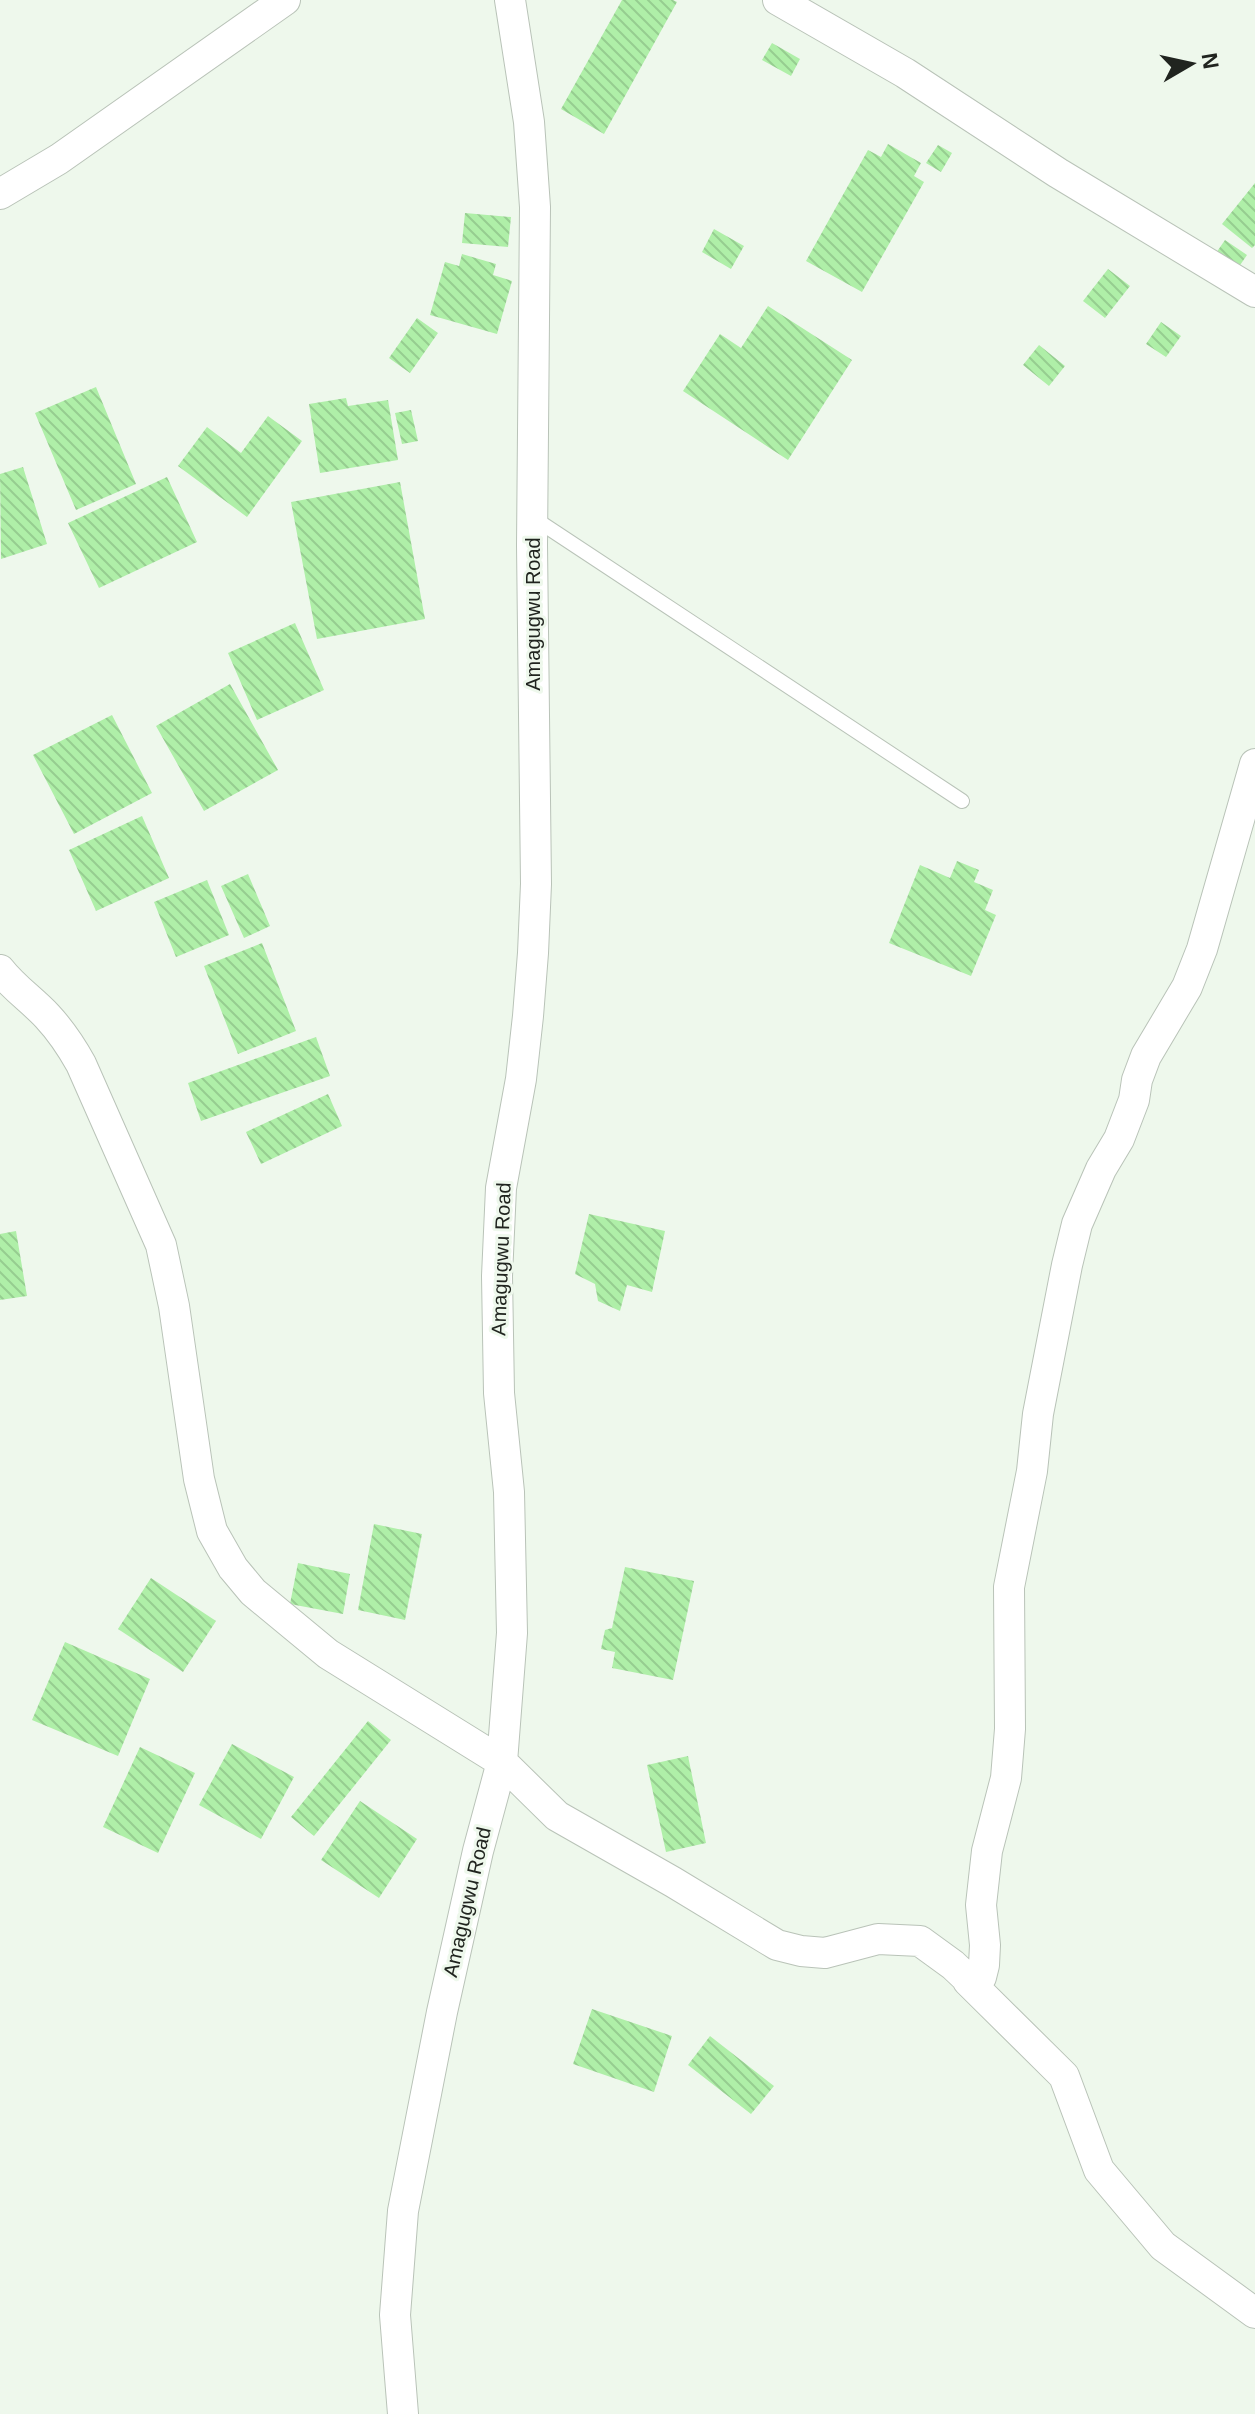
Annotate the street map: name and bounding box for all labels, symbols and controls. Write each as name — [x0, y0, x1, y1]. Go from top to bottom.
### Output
north arrow — [1151, 24, 1231, 104]
text: N — [1197, 51, 1224, 71]
street label: Amagugwu Road — [522, 537, 544, 691]
street label: Amagugwu Road — [487, 1182, 515, 1336]
street label: Amagugwu Road — [439, 1825, 495, 1979]

